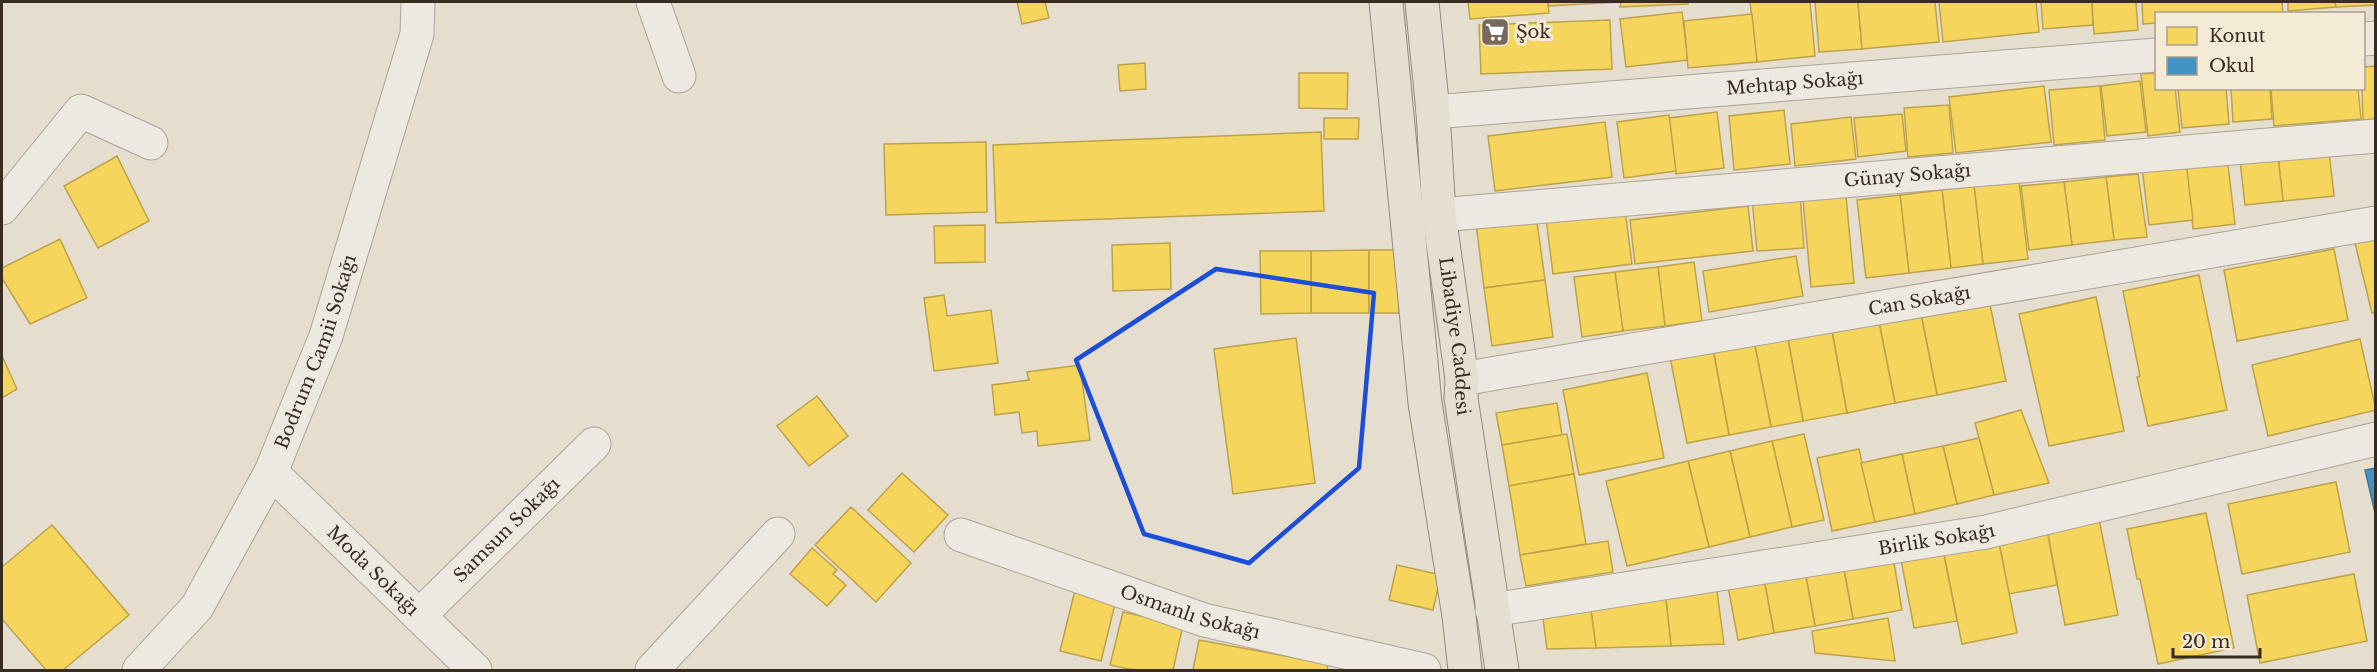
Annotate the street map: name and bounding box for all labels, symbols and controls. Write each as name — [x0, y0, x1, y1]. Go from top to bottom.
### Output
legend — [2155, 12, 2365, 90]
supermarket icon: Şok — [1479, 16, 1511, 48]
place label: Şok — [1516, 21, 1550, 43]
text: Konut — [2209, 25, 2266, 47]
text: Okul — [2209, 55, 2255, 77]
street label: Mehtap Sokağı — [1725, 67, 1864, 100]
street label: Günay Sokağı — [1843, 159, 1972, 192]
street label: Bodrum Camii Sokağı — [270, 252, 361, 452]
street label: Libadiye Caddesi — [1434, 256, 1474, 417]
street label: Can Sokağı — [1867, 281, 1972, 320]
street label: Samsun Sokağı — [449, 473, 564, 587]
street label: Birlik Sokağı — [1877, 519, 1997, 560]
street label: Moda Sokağı — [322, 521, 423, 620]
street label: Osmanlı Sokağı — [1117, 581, 1262, 643]
scale bar — [2173, 621, 2260, 659]
text: 20 m — [2182, 631, 2230, 653]

